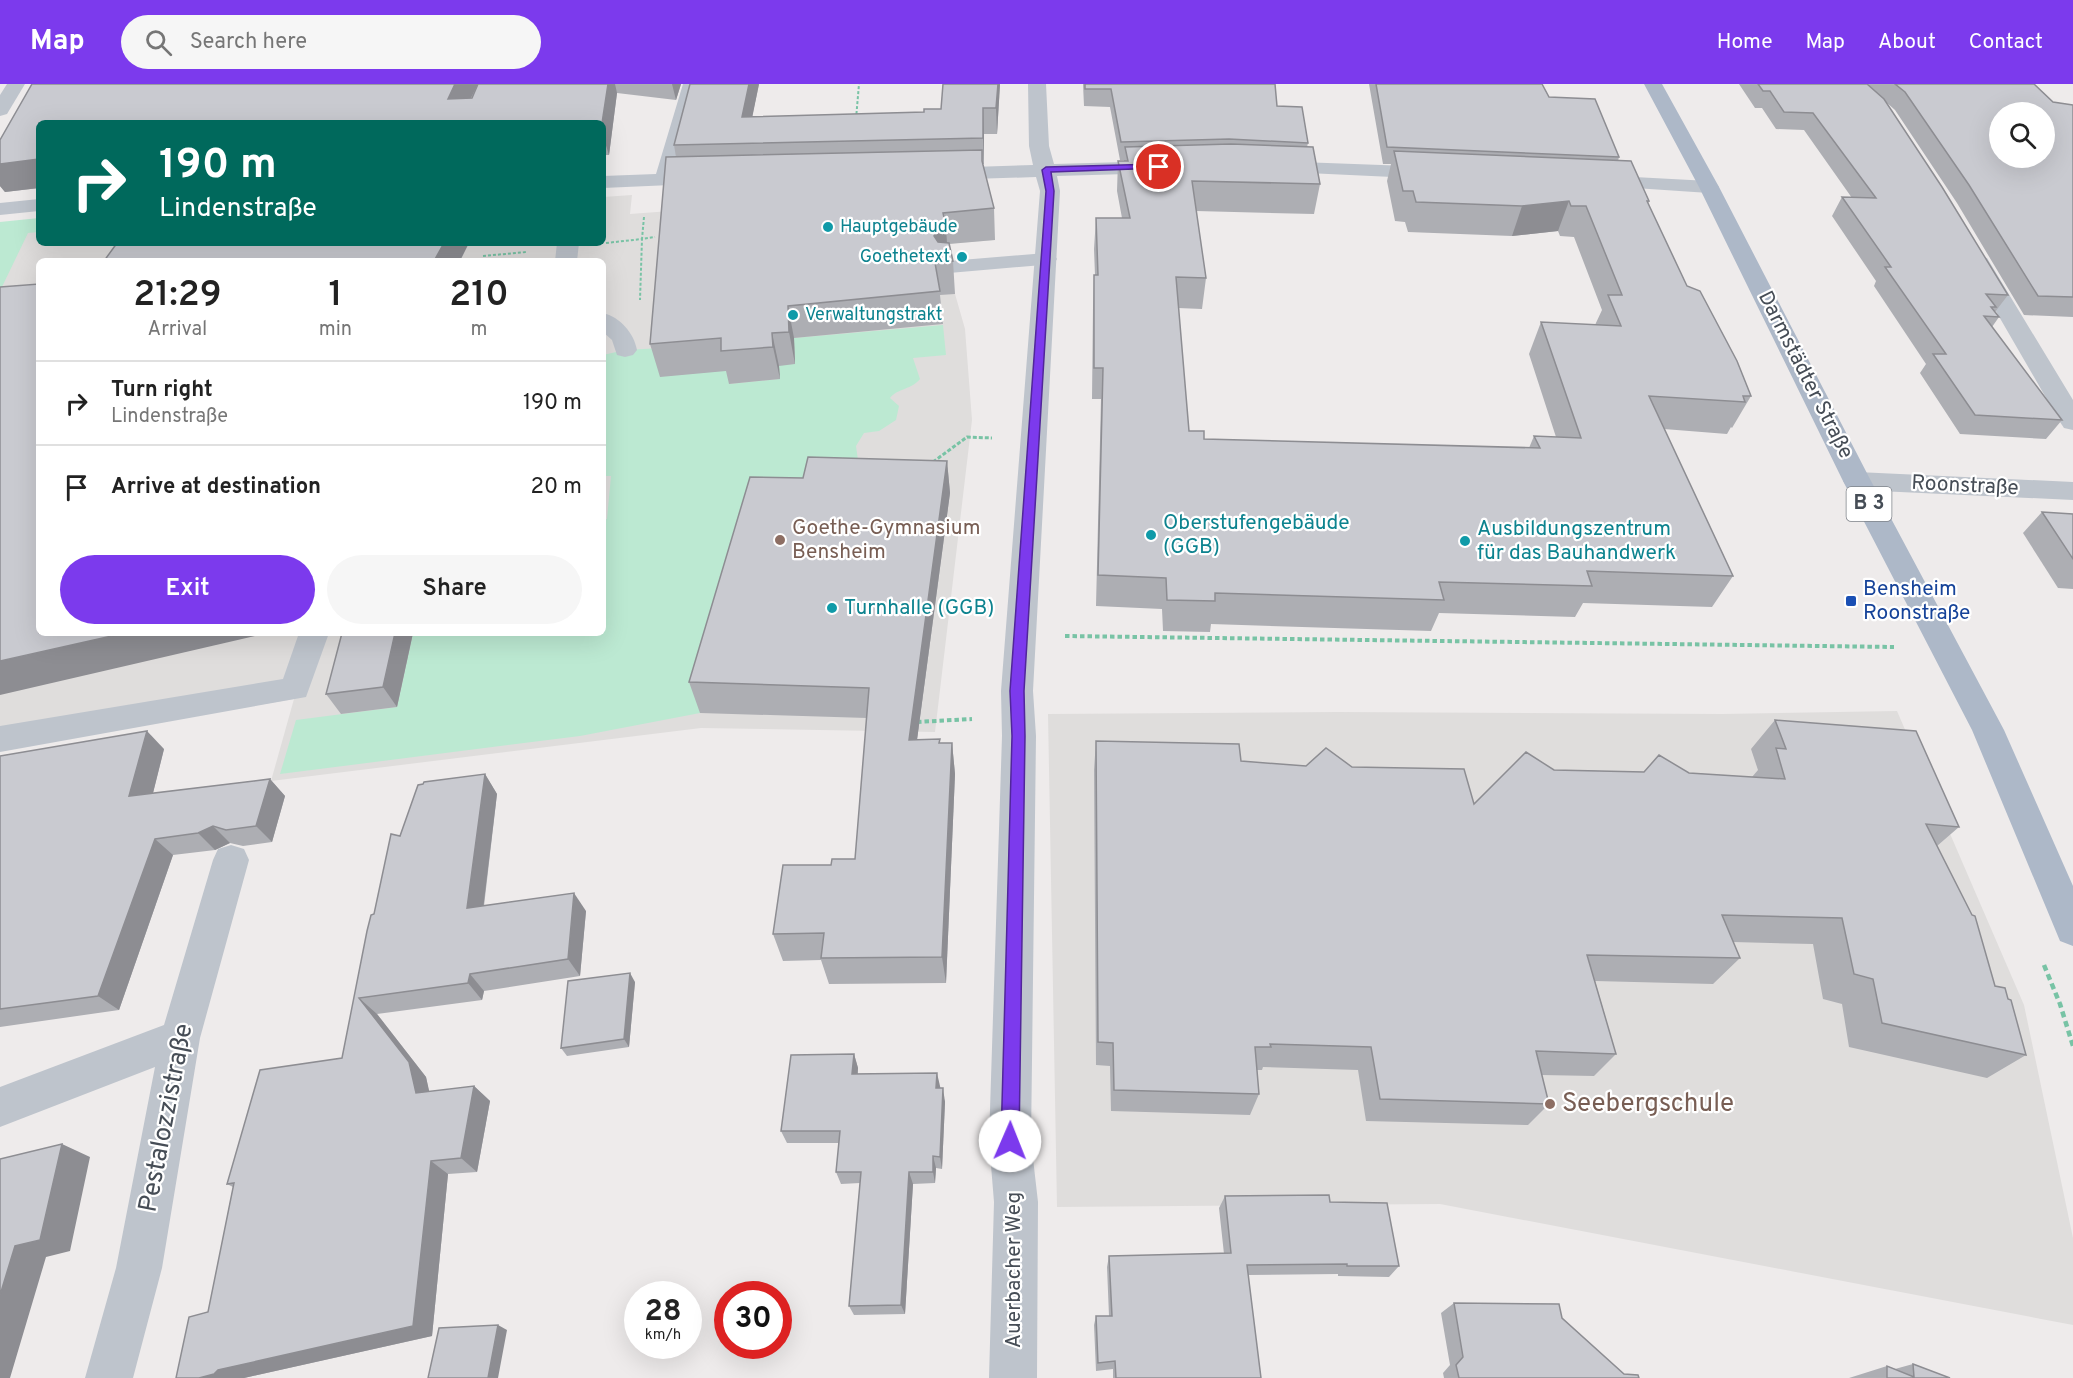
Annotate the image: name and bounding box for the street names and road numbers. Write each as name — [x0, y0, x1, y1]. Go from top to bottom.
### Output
street label: Darmstädter Straße — [1751, 287, 1859, 463]
street label: Roonstraße — [1911, 470, 2019, 502]
road number: B 3 — [1846, 487, 1892, 521]
street label: Pestalozzistraße — [133, 1021, 201, 1215]
street label: Auerbacher Weg — [1001, 1192, 1028, 1348]

